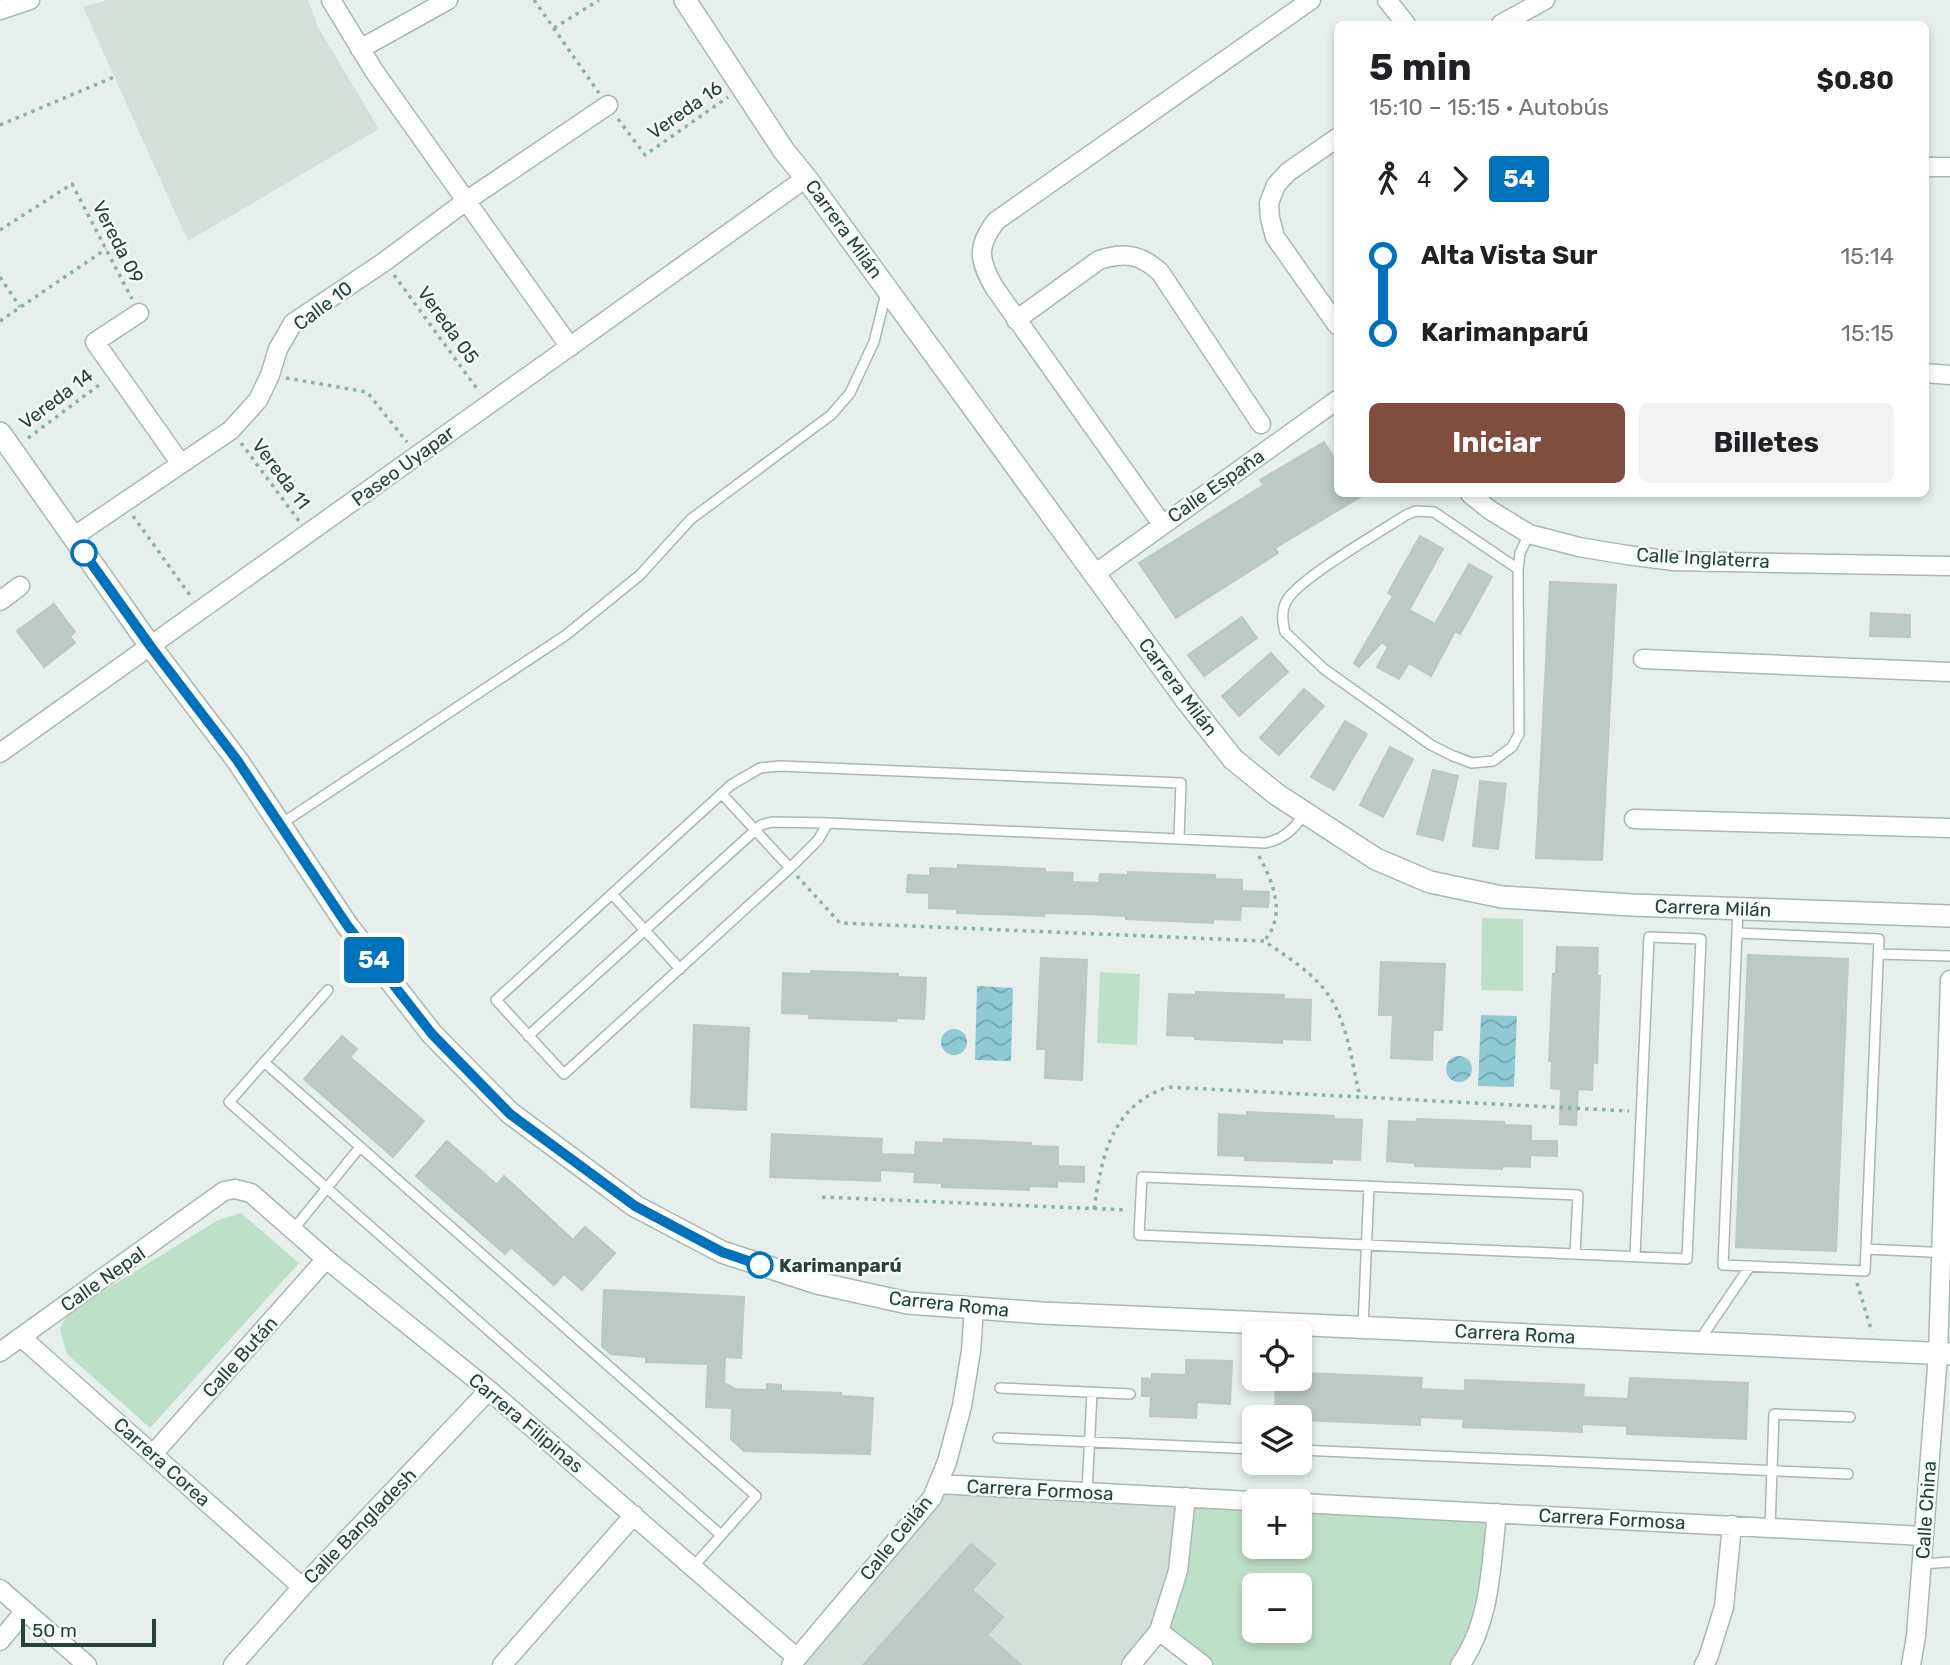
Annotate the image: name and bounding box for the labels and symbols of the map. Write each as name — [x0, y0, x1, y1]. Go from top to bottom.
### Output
street label: Vereda 16 — [643, 76, 727, 144]
street label: Carrera Milán — [800, 175, 888, 283]
street label: Vereda 09 — [87, 197, 149, 287]
street label: Calle 10 — [289, 276, 357, 336]
street label: Vereda 05 — [412, 282, 484, 368]
street label: Vereda 14 — [15, 364, 97, 434]
street label: Paseo Uyapar — [347, 421, 459, 511]
street label: Vereda 11 — [247, 434, 315, 514]
street label: Calle España — [1163, 444, 1269, 528]
unlabelled marker — [71, 540, 97, 566]
street label: Calle Inglaterra — [1636, 543, 1770, 573]
street label: Carrera Milán — [1134, 634, 1222, 740]
street label: Carrera Milán — [1654, 894, 1772, 922]
line badge: 54 — [342, 937, 406, 983]
street label: Calle Nepal — [56, 1241, 150, 1317]
marker: Karimanparú — [747, 1252, 773, 1278]
place label: Karimanparú — [779, 1254, 902, 1277]
street label: Carrera Roma — [888, 1286, 1010, 1322]
street label: Calle Bután — [198, 1312, 282, 1402]
street label: Carrera Roma — [1454, 1319, 1576, 1349]
street label: Carrera Filipinas — [464, 1368, 588, 1478]
street label: Carrera Corea — [109, 1413, 215, 1511]
street label: Calle China — [1911, 1460, 1941, 1560]
street label: Calle Bangladesh — [299, 1463, 421, 1589]
street label: Carrera Formosa — [966, 1475, 1114, 1505]
street label: Calle Ceilán — [855, 1491, 937, 1585]
street label: Carrera Formosa — [1538, 1504, 1686, 1534]
scale bar — [21, 1616, 156, 1648]

